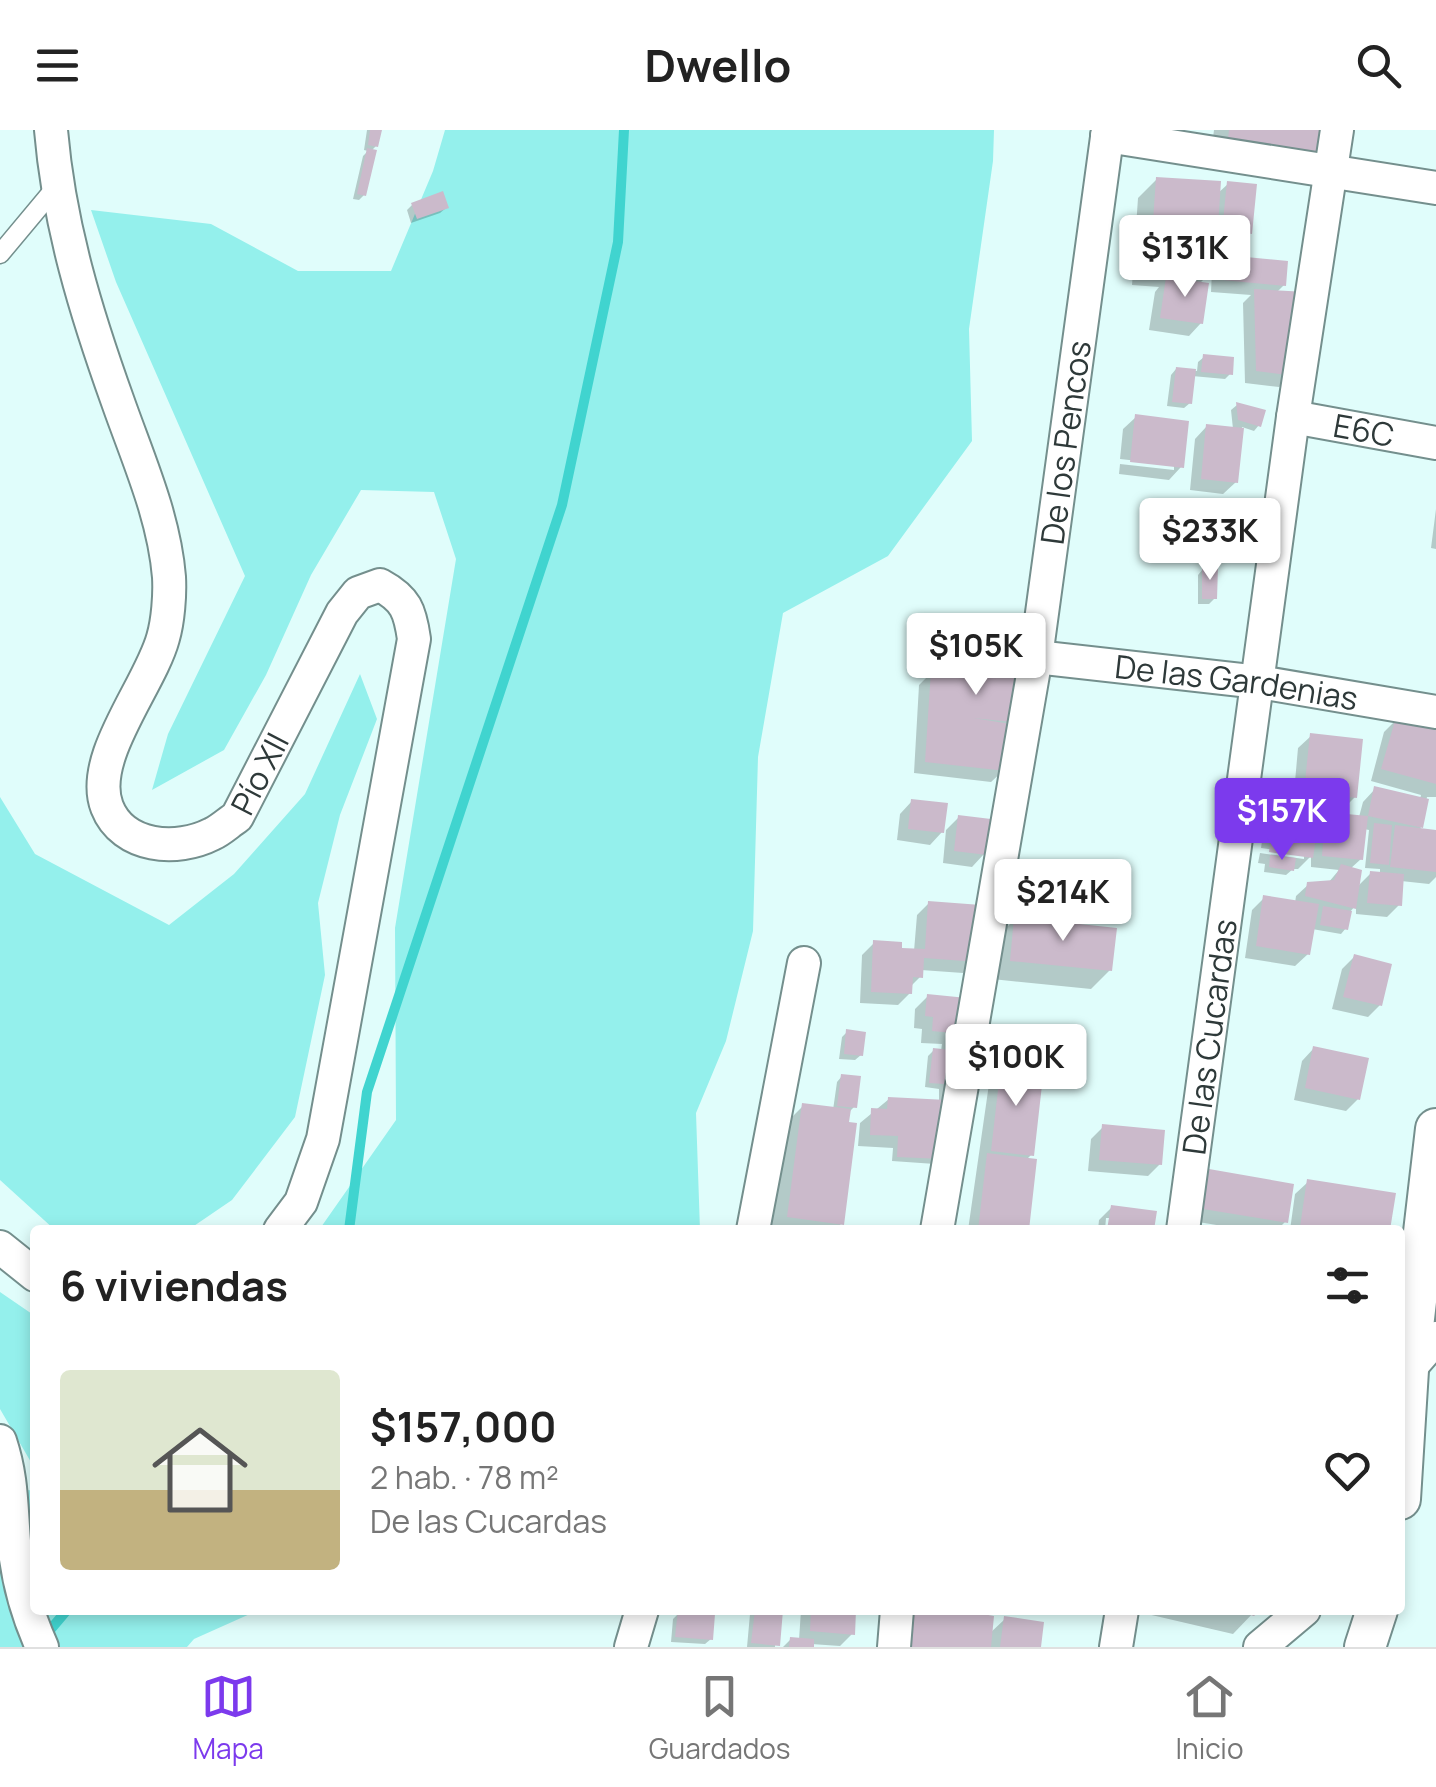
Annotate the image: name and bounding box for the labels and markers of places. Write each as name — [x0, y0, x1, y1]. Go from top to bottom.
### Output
pin: $131K — [1115, 215, 1255, 300]
pin: $233K — [1140, 498, 1280, 583]
pin: $105K — [906, 613, 1046, 698]
pin: $157K — [1212, 778, 1352, 863]
pin: $214K — [993, 859, 1133, 944]
pin: $100K — [946, 1024, 1086, 1109]

